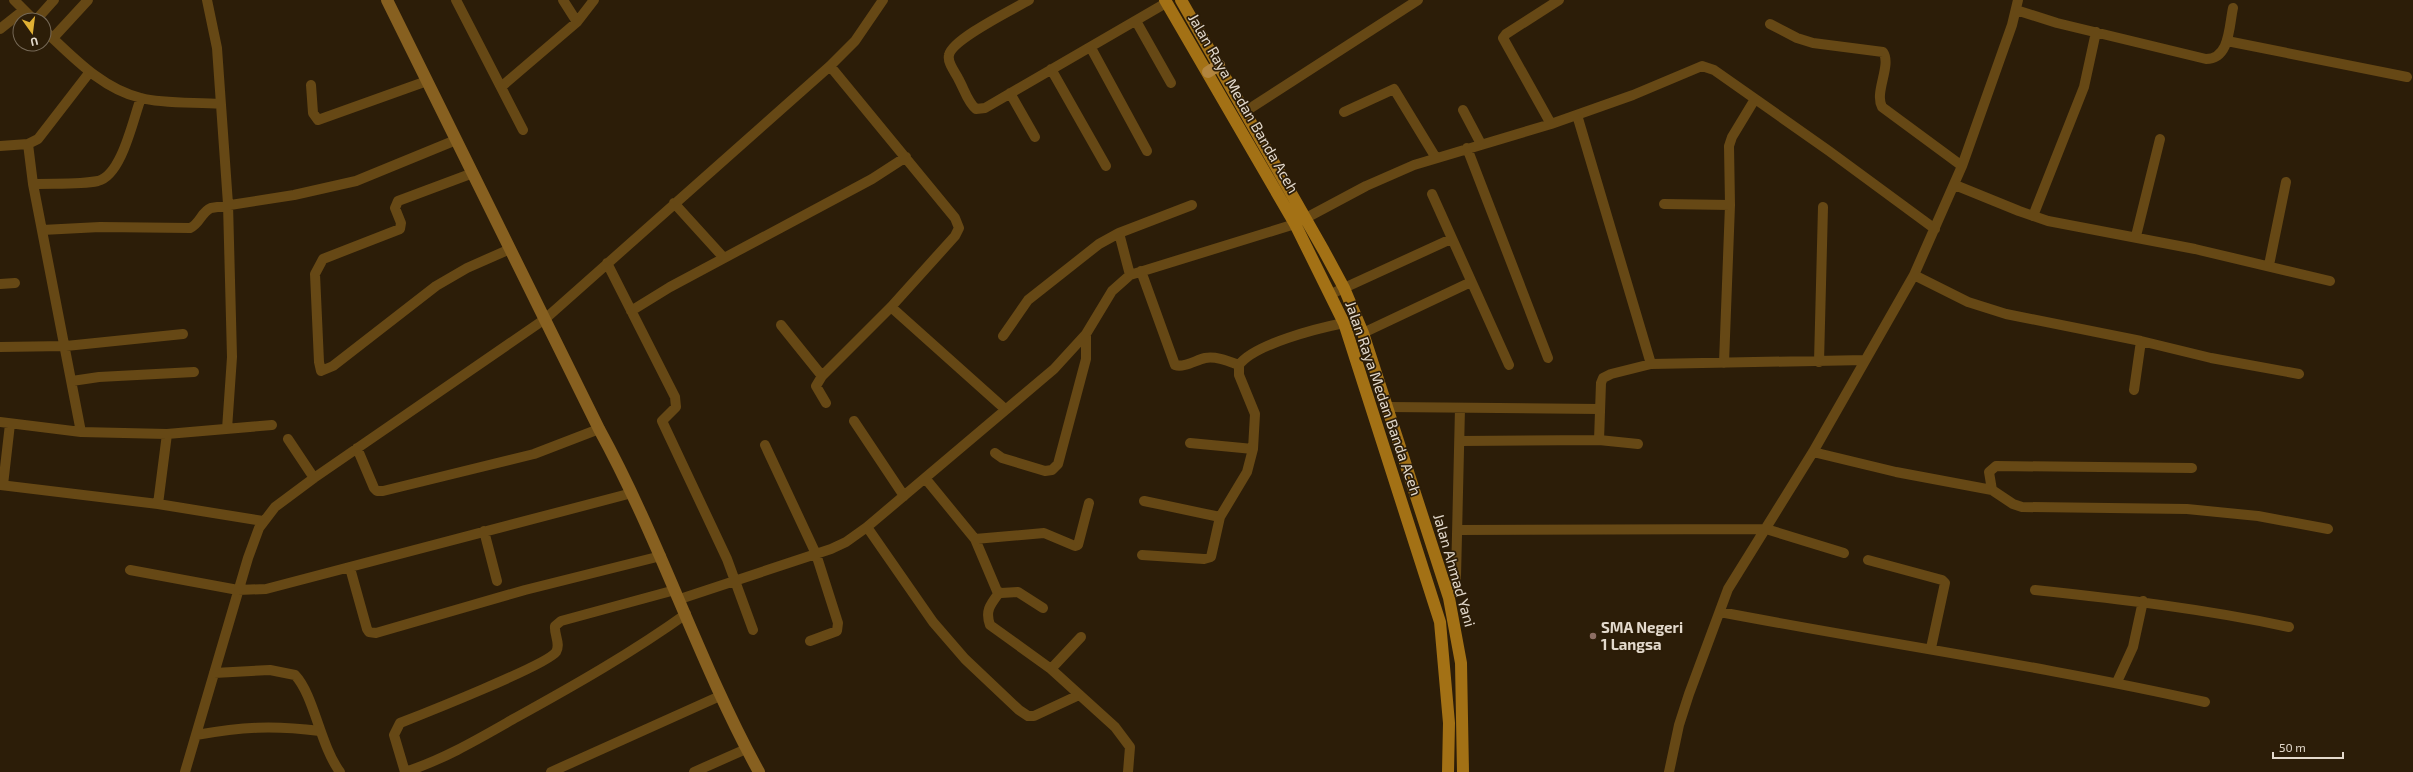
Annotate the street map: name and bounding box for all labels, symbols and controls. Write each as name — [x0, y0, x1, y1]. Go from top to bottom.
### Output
street label: Jalan Raya Medan Banda Aceh — [1185, 10, 1303, 196]
north arrow — [12, 12, 52, 52]
text: U — [29, 35, 40, 49]
street label: Jalan Raya Medan Banda Aceh — [1342, 298, 1426, 498]
street label: Jalan Ahmad Yani — [1430, 511, 1480, 629]
place label: SMA Negeri 1 Langsa — [1601, 618, 1683, 653]
marker: SMA Negeri 1 Langsa — [1588, 631, 1598, 641]
scale bar — [2273, 734, 2343, 760]
text: 50 m — [2279, 740, 2306, 754]

